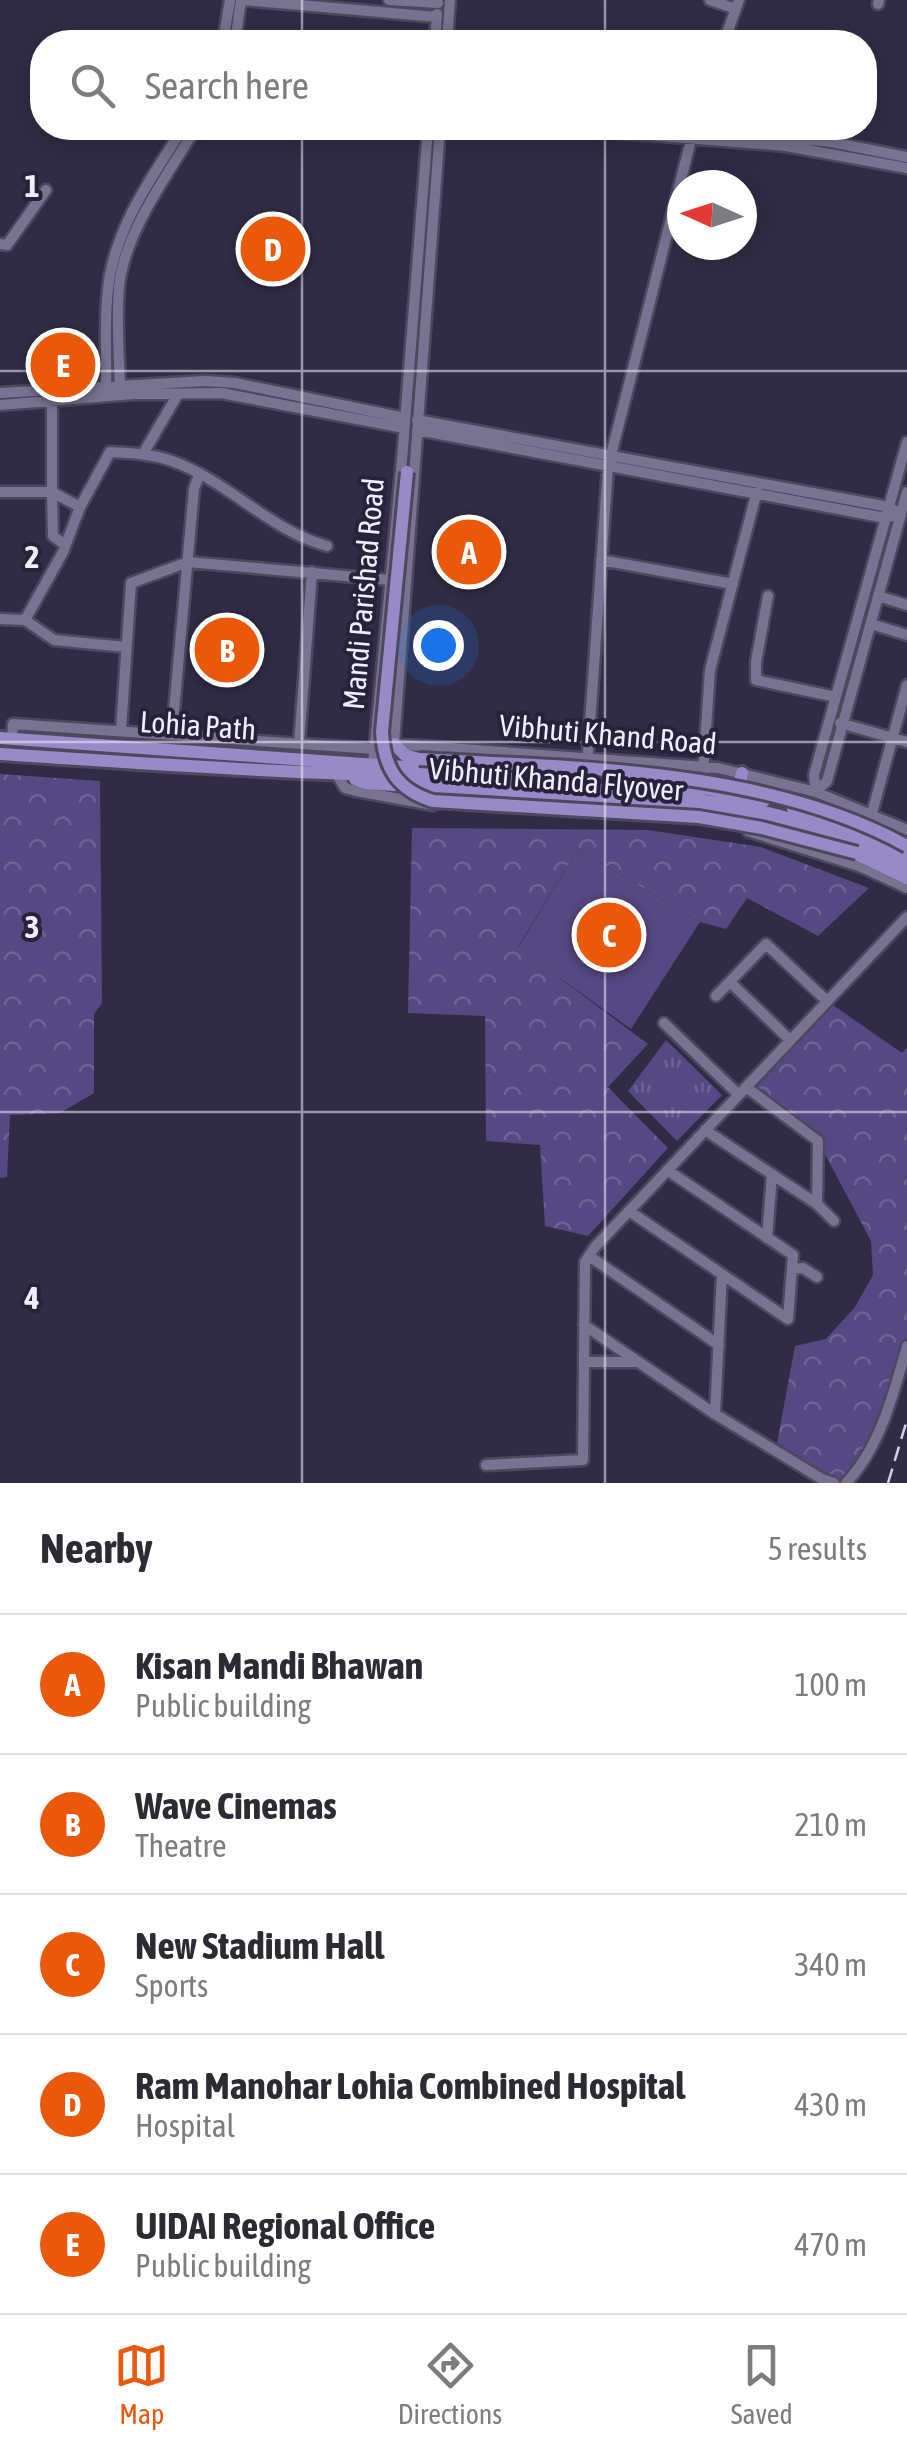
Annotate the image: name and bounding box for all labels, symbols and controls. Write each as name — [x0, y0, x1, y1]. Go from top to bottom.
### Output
search box — [30, 30, 877, 140]
icon: search — [65, 58, 120, 113]
text: Search here — [145, 64, 309, 107]
text: 1 — [24, 167, 40, 204]
north arrow — [667, 170, 757, 260]
pin: D — [240, 212, 306, 286]
pin: E — [30, 328, 96, 402]
street label: Mandi Parishad Road — [336, 477, 390, 711]
pin: A — [436, 514, 502, 590]
text: 2 — [24, 538, 40, 575]
pin: B — [194, 612, 260, 688]
your location — [413, 620, 464, 671]
street label: Lohia Path — [139, 704, 257, 746]
street label: Vibhuti Khand Road — [498, 708, 718, 760]
street label: Vibhuti Khanda Flyover — [428, 751, 686, 807]
pin: C — [576, 898, 642, 972]
text: 3 — [24, 908, 40, 945]
text: 4 — [23, 1279, 40, 1316]
text: Nearby — [40, 1524, 153, 1572]
text: 5 results — [768, 1530, 867, 1567]
text: Kisan Mandi Bhawan — [135, 1644, 423, 1687]
text: A — [65, 1666, 80, 1703]
text: 100 m — [794, 1666, 867, 1703]
text: Public building — [135, 1687, 311, 1724]
text: Wave Cinemas — [135, 1784, 337, 1827]
text: B — [65, 1806, 80, 1843]
text: 210 m — [794, 1806, 867, 1843]
text: Theatre — [135, 1827, 227, 1864]
text: New Stadium Hall — [135, 1924, 384, 1967]
text: C — [65, 1946, 80, 1983]
text: 340 m — [794, 1946, 867, 1983]
text: Sports — [135, 1967, 208, 2004]
text: Ram Manohar Lohia Combined Hospital — [135, 2064, 685, 2107]
text: D — [64, 2086, 81, 2123]
text: 430 m — [794, 2086, 867, 2123]
text: Hospital — [135, 2107, 235, 2144]
text: UIDAI Regional Office — [135, 2204, 435, 2247]
text: E — [66, 2226, 79, 2263]
text: 470 m — [794, 2226, 867, 2263]
text: Public building — [135, 2247, 311, 2284]
tab: Map — [114, 2338, 169, 2430]
tab: Directions — [398, 2338, 502, 2430]
tab: Saved — [731, 2338, 793, 2430]

